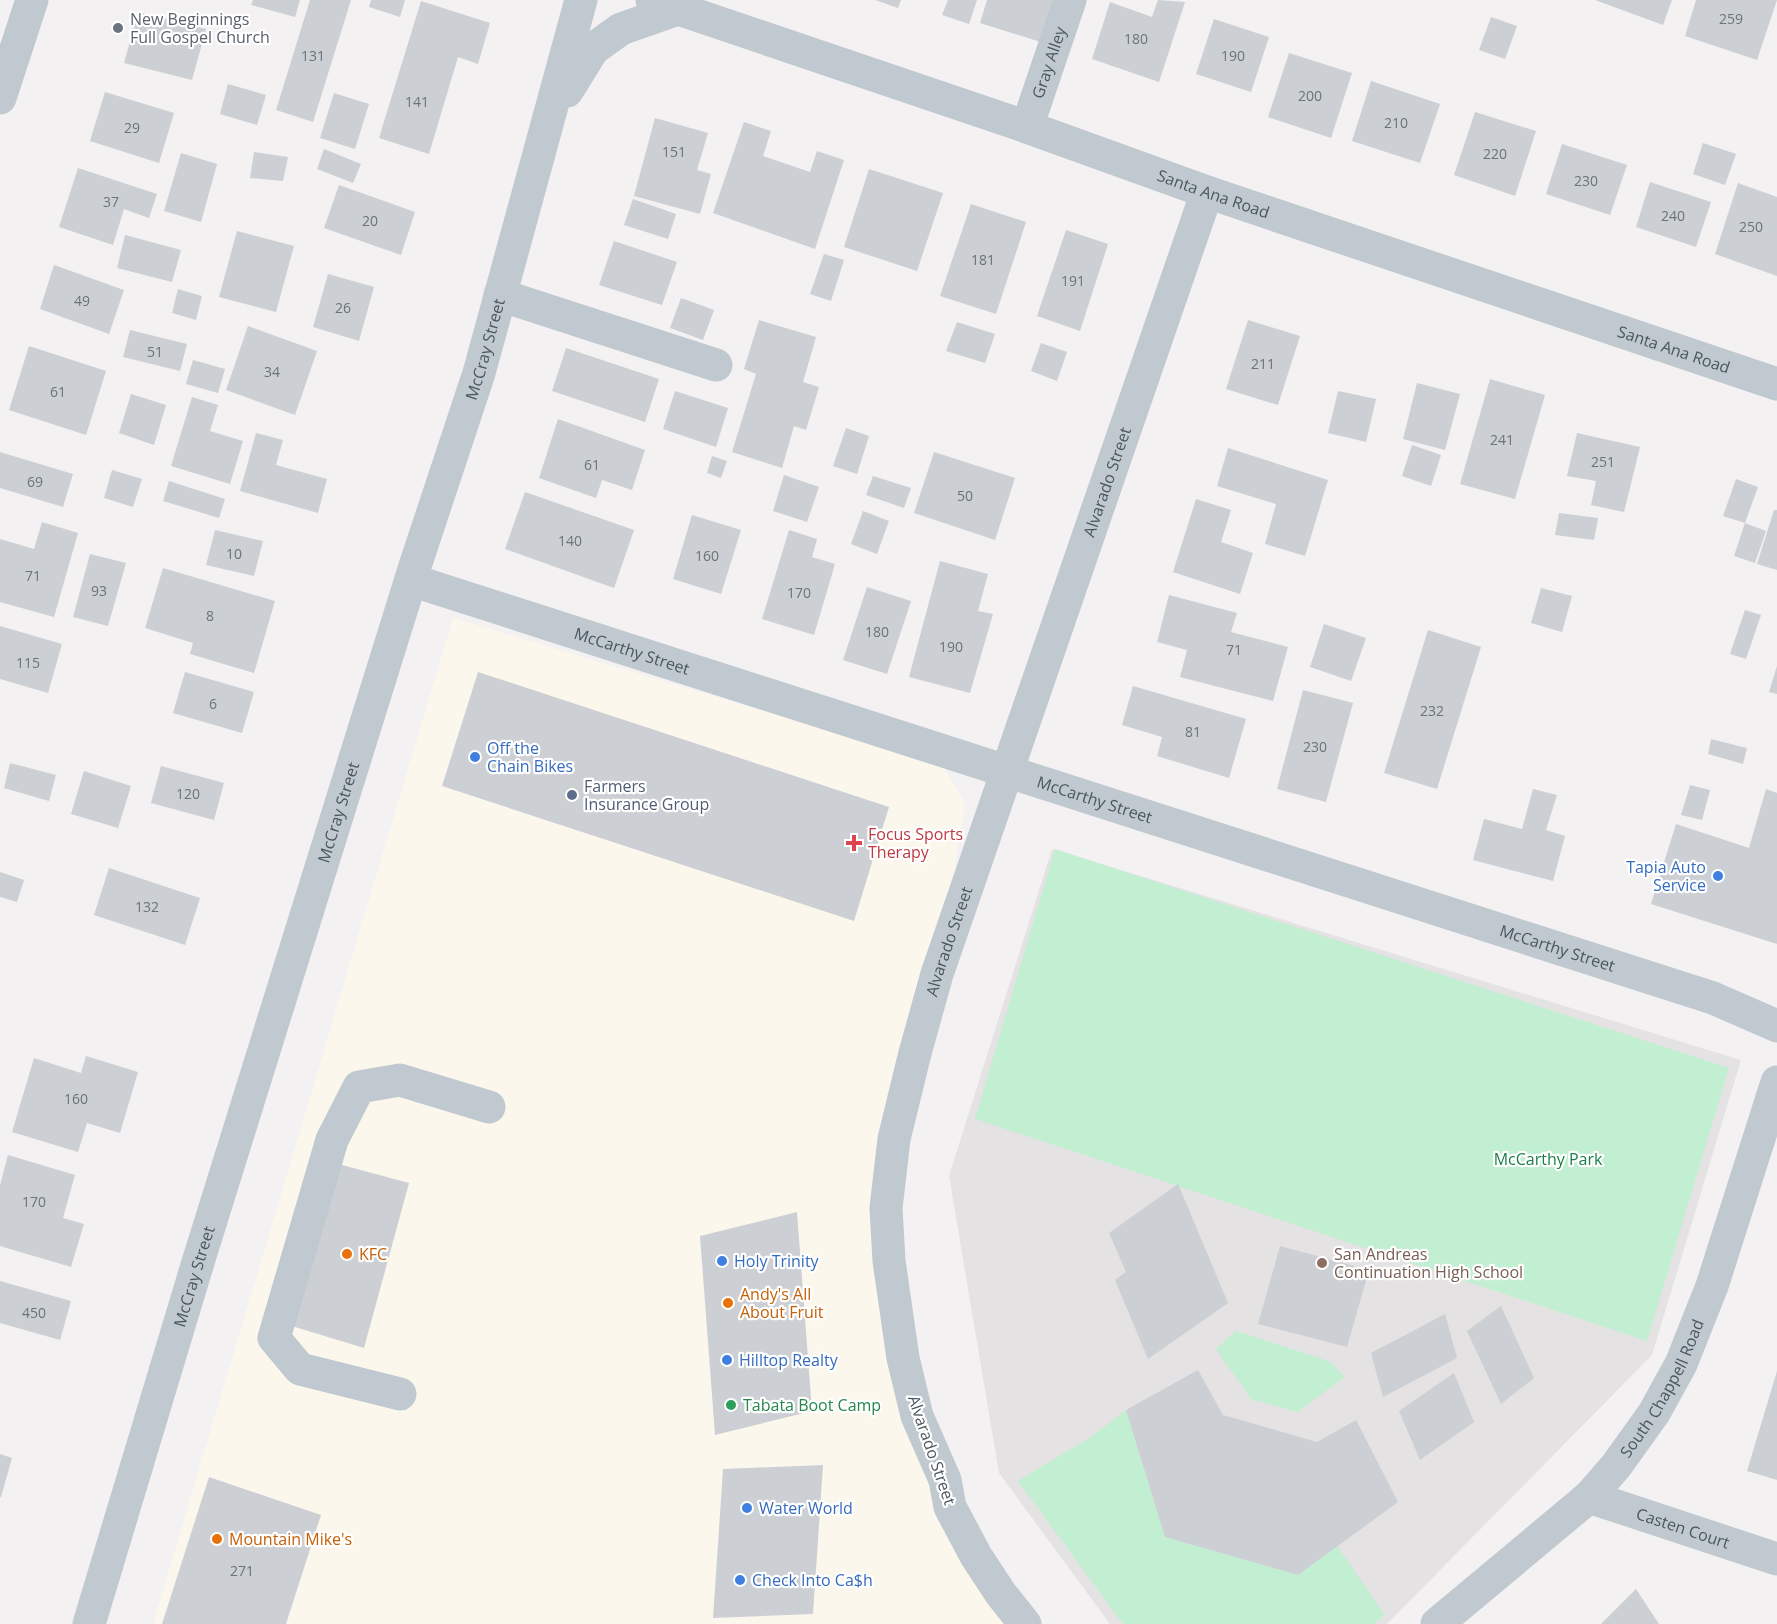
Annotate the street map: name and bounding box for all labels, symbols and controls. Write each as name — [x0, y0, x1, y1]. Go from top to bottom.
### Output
place label: New Beginnings Full Gospel Church — [130, 8, 270, 48]
house number: 259 — [1719, 9, 1743, 28]
marker: New Beginnings Full Gospel Church — [111, 21, 125, 35]
street label: Gray Alley — [1026, 23, 1071, 101]
house number: 180 — [1124, 29, 1148, 48]
house number: 131 — [301, 46, 325, 65]
house number: 190 — [1221, 46, 1245, 65]
house number: 200 — [1298, 86, 1322, 105]
house number: 141 — [405, 92, 429, 111]
house number: 210 — [1384, 113, 1408, 132]
house number: 29 — [124, 118, 140, 137]
house number: 151 — [662, 142, 686, 161]
house number: 220 — [1483, 144, 1507, 163]
street label: Santa Ana Road — [1154, 164, 1272, 223]
house number: 230 — [1574, 171, 1598, 190]
house number: 37 — [103, 192, 119, 211]
house number: 240 — [1661, 206, 1685, 225]
house number: 20 — [362, 211, 378, 230]
house number: 250 — [1739, 217, 1763, 236]
house number: 181 — [971, 250, 995, 269]
house number: 191 — [1061, 271, 1085, 290]
house number: 49 — [74, 291, 90, 310]
street label: McCray Street — [460, 296, 510, 403]
house number: 26 — [335, 298, 351, 317]
street label: Santa Ana Road — [1615, 320, 1733, 378]
house number: 51 — [147, 342, 163, 361]
house number: 211 — [1251, 354, 1275, 373]
house number: 34 — [264, 362, 280, 381]
house number: 61 — [50, 382, 66, 401]
street label: Alvarado Street — [1078, 424, 1136, 540]
house number: 241 — [1490, 430, 1514, 449]
house number: 251 — [1591, 452, 1615, 471]
house number: 61 — [584, 455, 600, 474]
house number: 69 — [27, 472, 43, 491]
house number: 50 — [957, 486, 973, 505]
house number: 140 — [558, 531, 582, 550]
house number: 10 — [226, 544, 242, 563]
house number: 160 — [695, 546, 719, 565]
house number: 71 — [25, 566, 41, 585]
house number: 93 — [91, 581, 107, 600]
house number: 170 — [787, 583, 811, 602]
house number: 8 — [206, 606, 214, 625]
street label: McCarthy Street — [571, 622, 693, 680]
house number: 180 — [865, 622, 889, 641]
house number: 190 — [939, 637, 963, 656]
house number: 71 — [1226, 640, 1242, 659]
house number: 115 — [16, 653, 40, 672]
house number: 6 — [209, 694, 217, 713]
house number: 232 — [1420, 701, 1444, 720]
house number: 81 — [1185, 722, 1201, 741]
place label: Off the Chain Bikes — [487, 737, 573, 777]
house number: 230 — [1303, 737, 1327, 756]
marker: Off the Chain Bikes — [468, 750, 482, 764]
street label: McCray Street — [312, 759, 364, 866]
street label: McCarthy Street — [1034, 771, 1155, 828]
place label: Farmers Insurance Group — [584, 775, 709, 815]
house number: 120 — [176, 784, 200, 803]
marker: Farmers Insurance Group — [565, 788, 579, 802]
place label: Focus Sports Therapy — [868, 823, 963, 863]
marker: Focus Sports Therapy — [845, 834, 863, 852]
place label: Tapia Auto Service — [1626, 856, 1706, 896]
marker: Tapia Auto Service — [1711, 869, 1725, 883]
street label: Alvarado Street — [920, 883, 978, 999]
house number: 132 — [135, 897, 159, 916]
street label: McCarthy Street — [1497, 919, 1618, 977]
house number: 160 — [64, 1089, 88, 1108]
park label: McCarthy Park — [1494, 1148, 1603, 1170]
house number: 170 — [22, 1192, 46, 1211]
street label: McCray Street — [168, 1223, 220, 1330]
place label: KFC — [359, 1243, 387, 1265]
place label: San Andreas Continuation High School — [1334, 1243, 1523, 1283]
marker: KFC — [340, 1247, 354, 1261]
place label: Holy Trinity — [734, 1250, 820, 1272]
marker: Holy Trinity — [715, 1254, 729, 1268]
marker: San Andreas Continuation High School — [1315, 1256, 1329, 1270]
place label: Andy's All About Fruit — [740, 1283, 824, 1323]
marker: Andy's All About Fruit — [721, 1296, 735, 1310]
house number: 450 — [22, 1303, 46, 1322]
street label: South Chappell Road — [1615, 1316, 1709, 1462]
place label: Hilltop Realty — [739, 1349, 839, 1371]
marker: Hilltop Realty — [720, 1353, 734, 1367]
street label: Alvarado Street — [903, 1392, 961, 1508]
place label: Tabata Boot Camp — [743, 1394, 881, 1416]
marker: Tabata Boot Camp — [724, 1398, 738, 1412]
place label: Water World — [759, 1497, 853, 1519]
marker: Water World — [740, 1501, 754, 1515]
street label: Casten Court — [1634, 1502, 1733, 1554]
place label: Mountain Mike's — [229, 1528, 352, 1550]
marker: Mountain Mike's — [210, 1532, 224, 1546]
house number: 271 — [230, 1561, 254, 1580]
place label: Check Into Ca$h — [752, 1569, 873, 1591]
marker: Check Into Ca$h — [733, 1573, 747, 1587]

